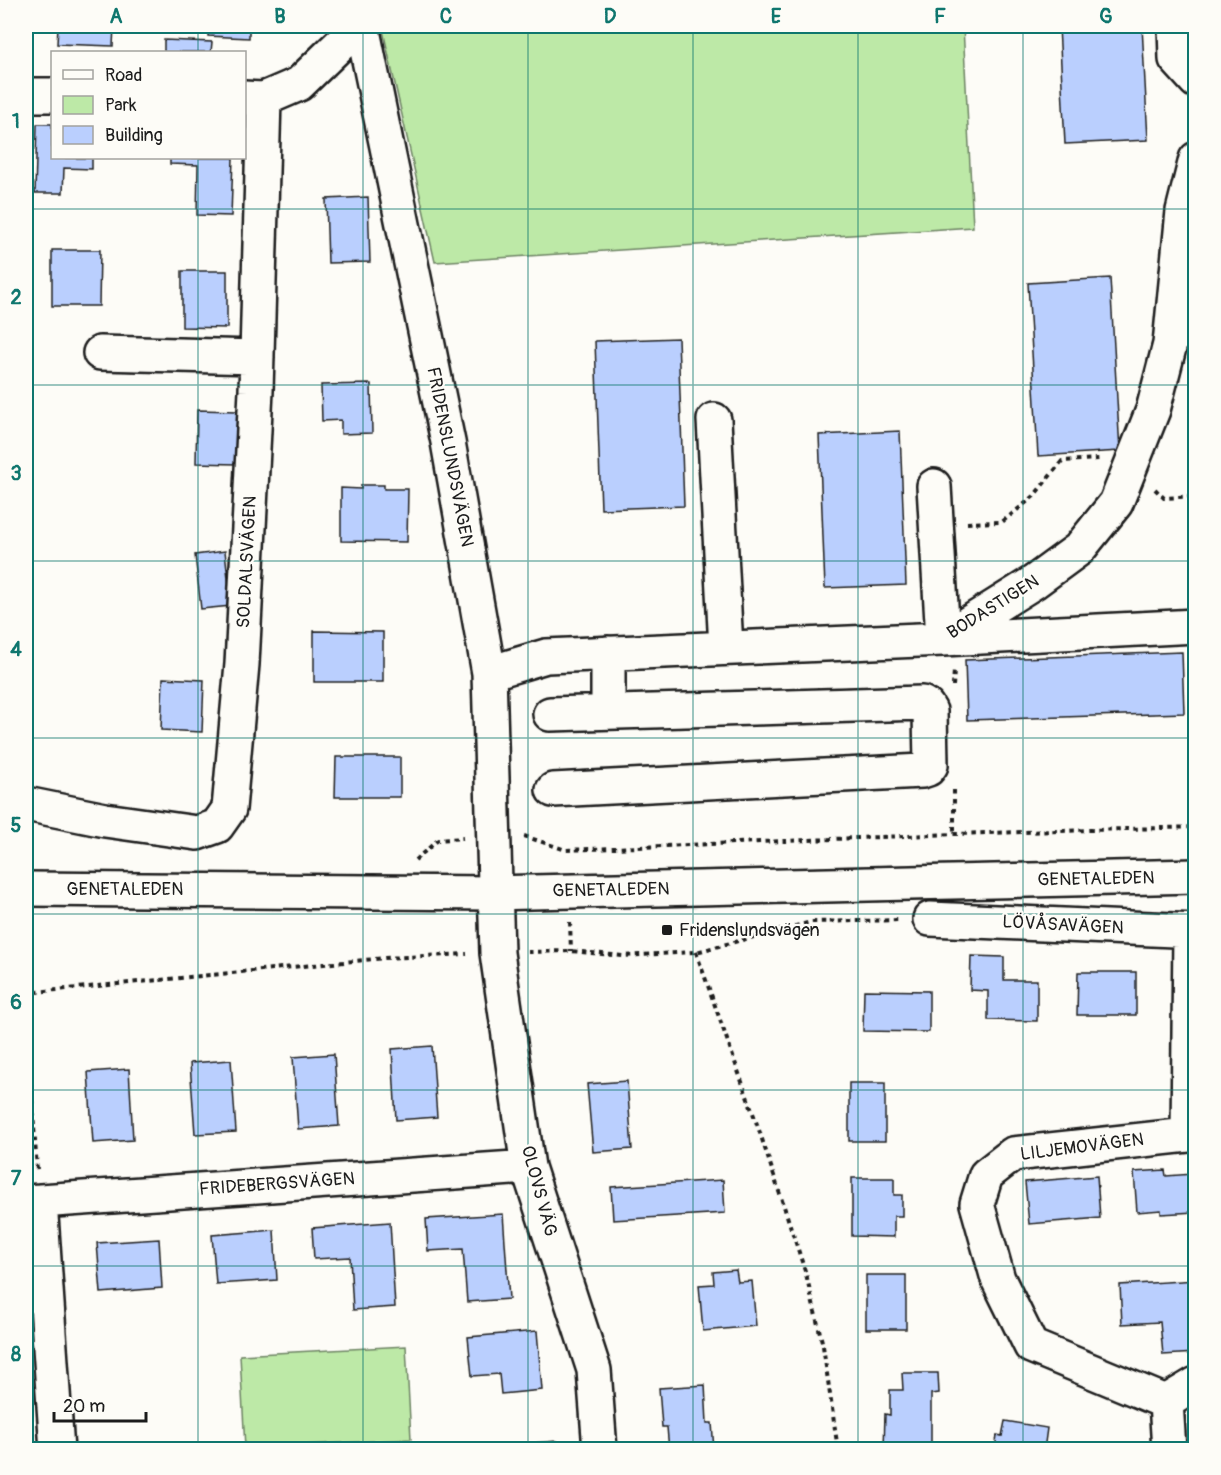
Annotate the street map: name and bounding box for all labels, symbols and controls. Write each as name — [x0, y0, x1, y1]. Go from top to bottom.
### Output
text: A — [110, 4, 123, 29]
text: B — [274, 4, 286, 29]
text: C — [440, 4, 452, 29]
text: D — [604, 4, 617, 29]
text: E — [771, 4, 782, 29]
text: F — [934, 4, 946, 29]
text: G — [1099, 4, 1113, 29]
legend — [51, 51, 246, 159]
text: Road — [105, 64, 142, 87]
text: Park — [105, 94, 137, 117]
text: 1 — [12, 109, 20, 134]
text: Building — [105, 124, 163, 147]
text: 2 — [10, 285, 22, 310]
street label: FRIDENSLUNDSVÄGEN — [421, 365, 479, 549]
text: 3 — [10, 461, 22, 486]
street label: SOLDALSVÄGEN — [232, 495, 262, 629]
street label: BODASTIGEN — [943, 570, 1043, 644]
text: 4 — [10, 637, 22, 662]
text: 5 — [11, 813, 22, 838]
street label: GENETALEDEN — [1037, 866, 1155, 892]
street label: GENETALEDEN — [552, 877, 670, 903]
street label: GENETALEDEN — [67, 878, 184, 901]
street label: LÖVÅSAVÄGEN — [1002, 909, 1124, 940]
place label: Fridenslundsvägen — [679, 919, 820, 942]
marker: Fridenslundsvägen — [660, 923, 674, 937]
text: 6 — [10, 990, 22, 1015]
street label: LILJEMOVÄGEN — [1019, 1128, 1145, 1166]
street label: OLOVS VÄG — [516, 1143, 562, 1239]
text: 7 — [11, 1166, 22, 1191]
street label: FRIDEBERGSVÄGEN — [198, 1167, 356, 1201]
text: 8 — [11, 1342, 21, 1367]
scale bar — [54, 1385, 146, 1423]
text: 20 m — [63, 1395, 105, 1418]

